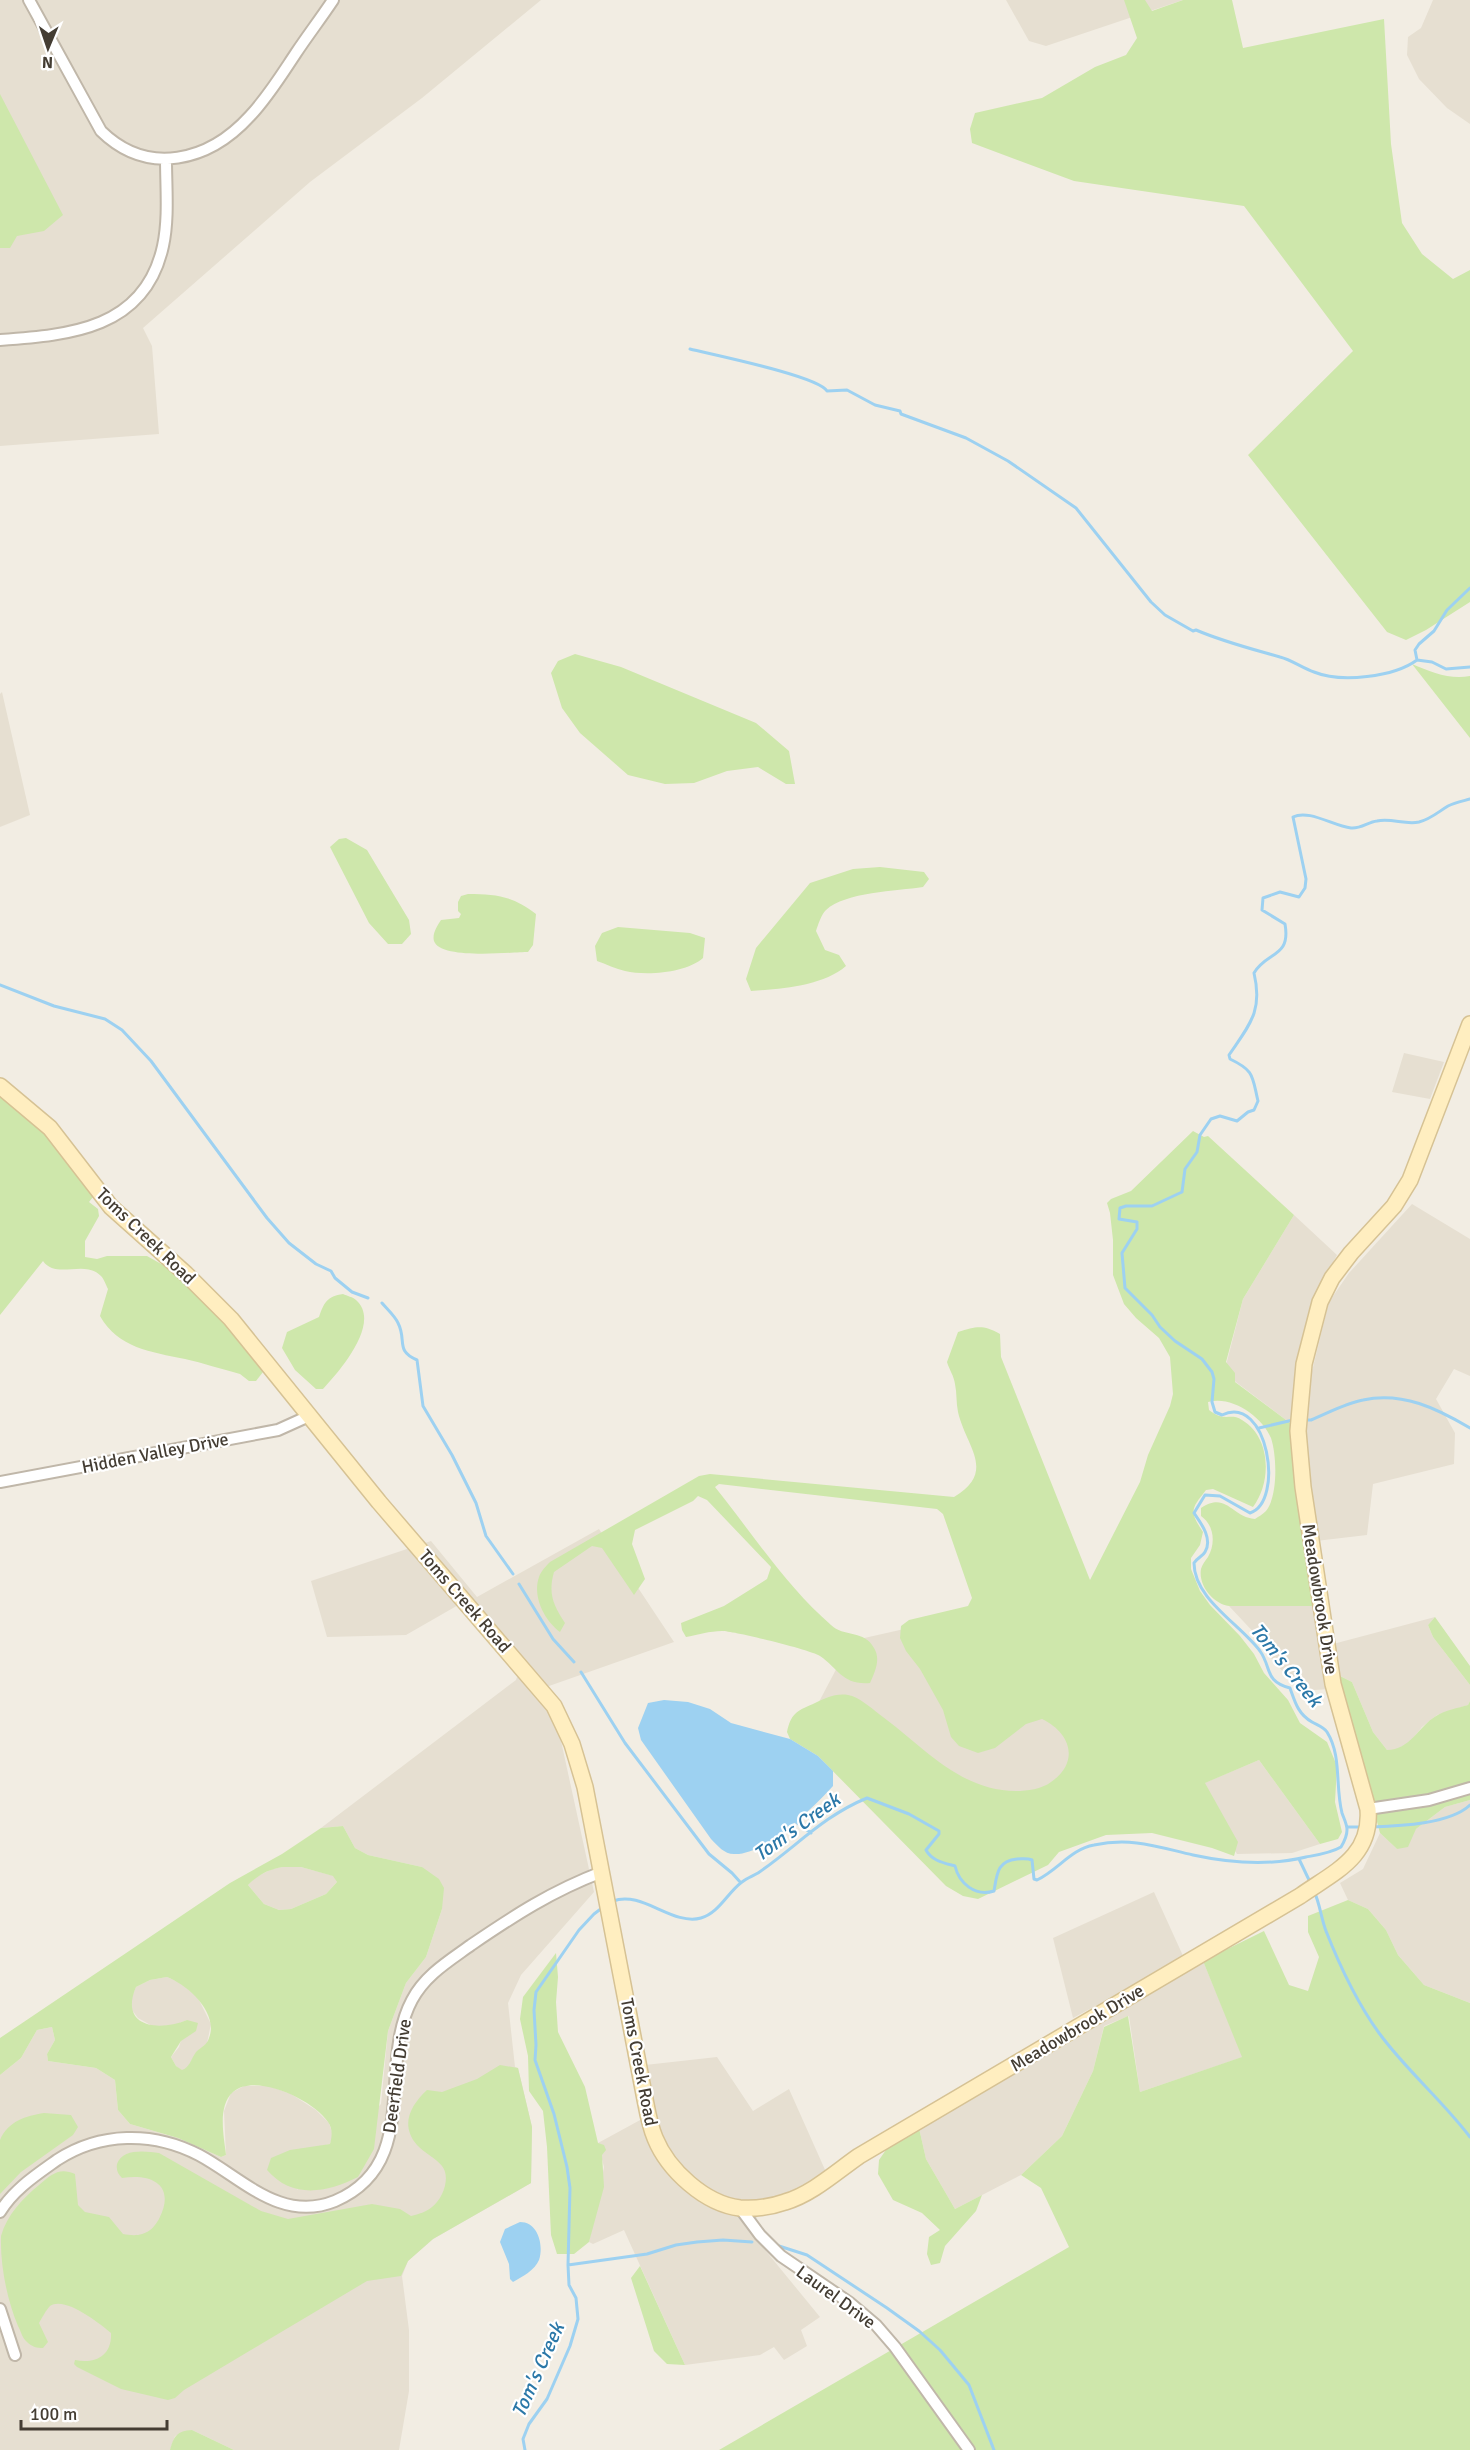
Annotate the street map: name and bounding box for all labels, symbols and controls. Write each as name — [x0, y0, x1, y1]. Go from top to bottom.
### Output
north arrow — [18, 18, 78, 78]
text: N — [42, 52, 53, 72]
street label: Toms Creek Road — [92, 1183, 200, 1289]
street label: Hidden Valley Drive — [80, 1428, 230, 1478]
street label: Meadowbrook Drive — [1297, 1522, 1343, 1676]
street label: Toms Creek Road — [414, 1545, 516, 1657]
water label: Tom's Creek — [1245, 1618, 1329, 1714]
water label: Tom's Creek — [749, 1786, 847, 1867]
street label: Meadowbrook Drive — [1006, 1979, 1148, 2077]
street label: Toms Creek Road — [616, 1996, 662, 2128]
street label: Deerfield Drive — [378, 2017, 416, 2135]
street label: Laurel Drive — [792, 2261, 880, 2333]
water label: Tom's Creek — [506, 2317, 571, 2421]
scale bar — [21, 2393, 166, 2431]
text: 100 m — [30, 2403, 77, 2425]

